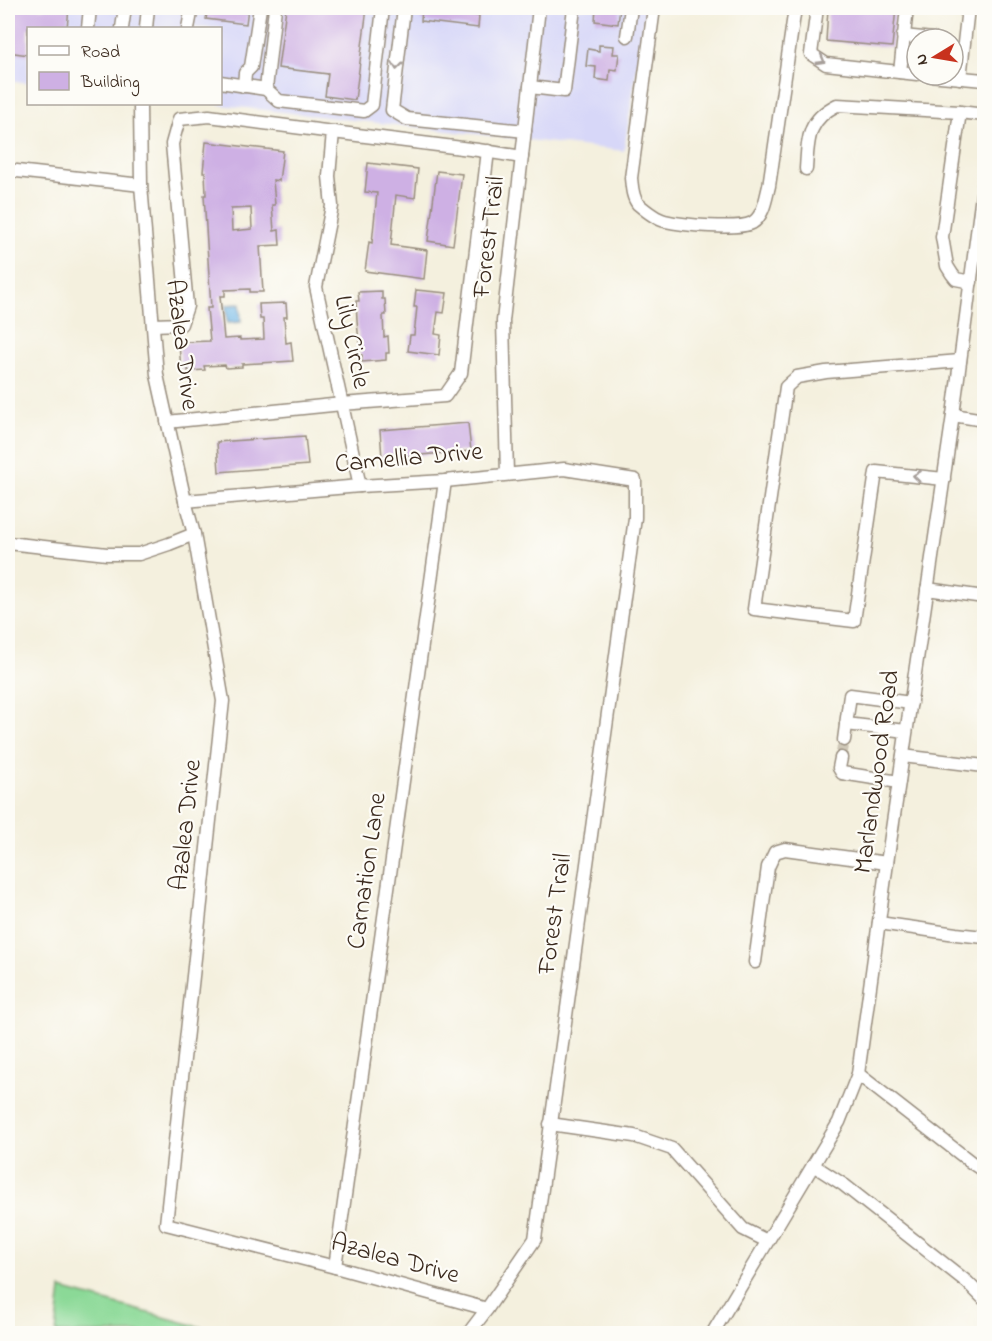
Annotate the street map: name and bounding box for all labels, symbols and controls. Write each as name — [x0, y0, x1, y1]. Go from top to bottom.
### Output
legend — [27, 27, 222, 105]
north arrow — [905, 27, 965, 87]
text: Road — [81, 40, 120, 66]
one-way arrow — [815, 52, 825, 64]
text: N — [909, 52, 935, 67]
one-way arrow — [392, 61, 404, 70]
text: Building — [80, 70, 140, 97]
street label: Forest Trail — [464, 174, 516, 301]
street label: Azalea Drive — [154, 277, 208, 413]
street label: Lily Circle — [323, 292, 379, 392]
street label: Camellia Drive — [333, 434, 485, 484]
one-way arrow — [912, 471, 921, 483]
street label: Marlandwood Road — [845, 667, 911, 876]
street label: Azalea Drive — [161, 757, 213, 893]
street label: Carnation Lane — [338, 790, 398, 952]
street label: Forest Trail — [529, 851, 583, 978]
street label: Azalea Drive — [326, 1225, 464, 1295]

